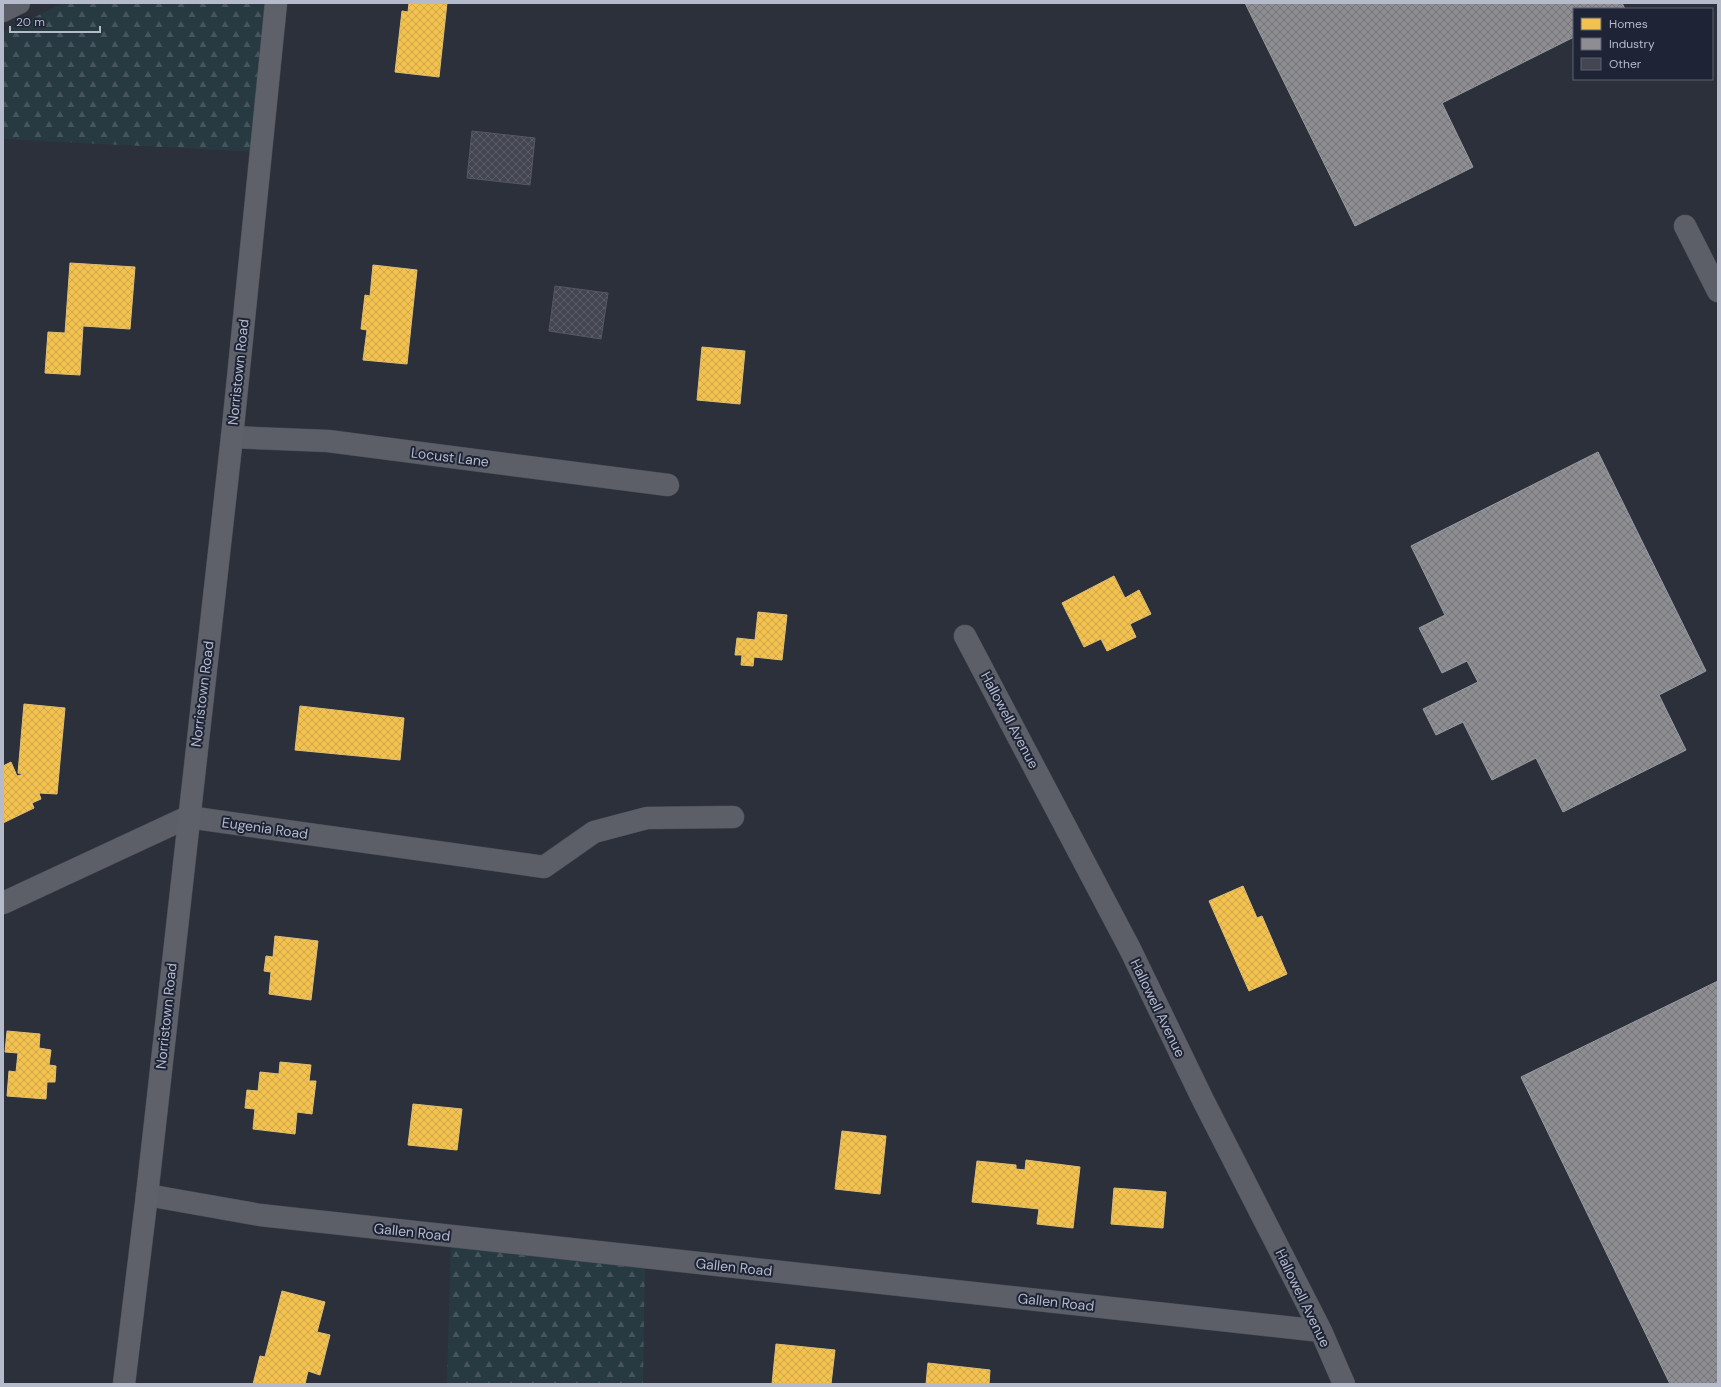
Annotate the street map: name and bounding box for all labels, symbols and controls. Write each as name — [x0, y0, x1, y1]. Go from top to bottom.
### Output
scale bar — [10, 8, 100, 34]
legend — [1573, 8, 1713, 80]
text: 20 m — [16, 14, 45, 30]
text: Homes — [1609, 16, 1648, 32]
text: Industry — [1609, 36, 1655, 52]
text: Other — [1609, 56, 1642, 72]
street label: Norristown Road — [223, 318, 253, 426]
street label: Locust Lane — [410, 443, 490, 471]
street label: Norristown Road — [187, 640, 217, 748]
street label: Hallowell Avenue — [977, 668, 1043, 772]
street label: Eugenia Road — [221, 813, 309, 843]
street label: Hallowell Avenue — [1126, 956, 1190, 1060]
street label: Norristown Road — [151, 962, 181, 1070]
street label: Gallen Road — [373, 1219, 451, 1245]
street label: Hallowell Avenue — [1271, 1246, 1335, 1350]
street label: Gallen Road — [695, 1254, 773, 1280]
street label: Gallen Road — [1017, 1289, 1095, 1315]

